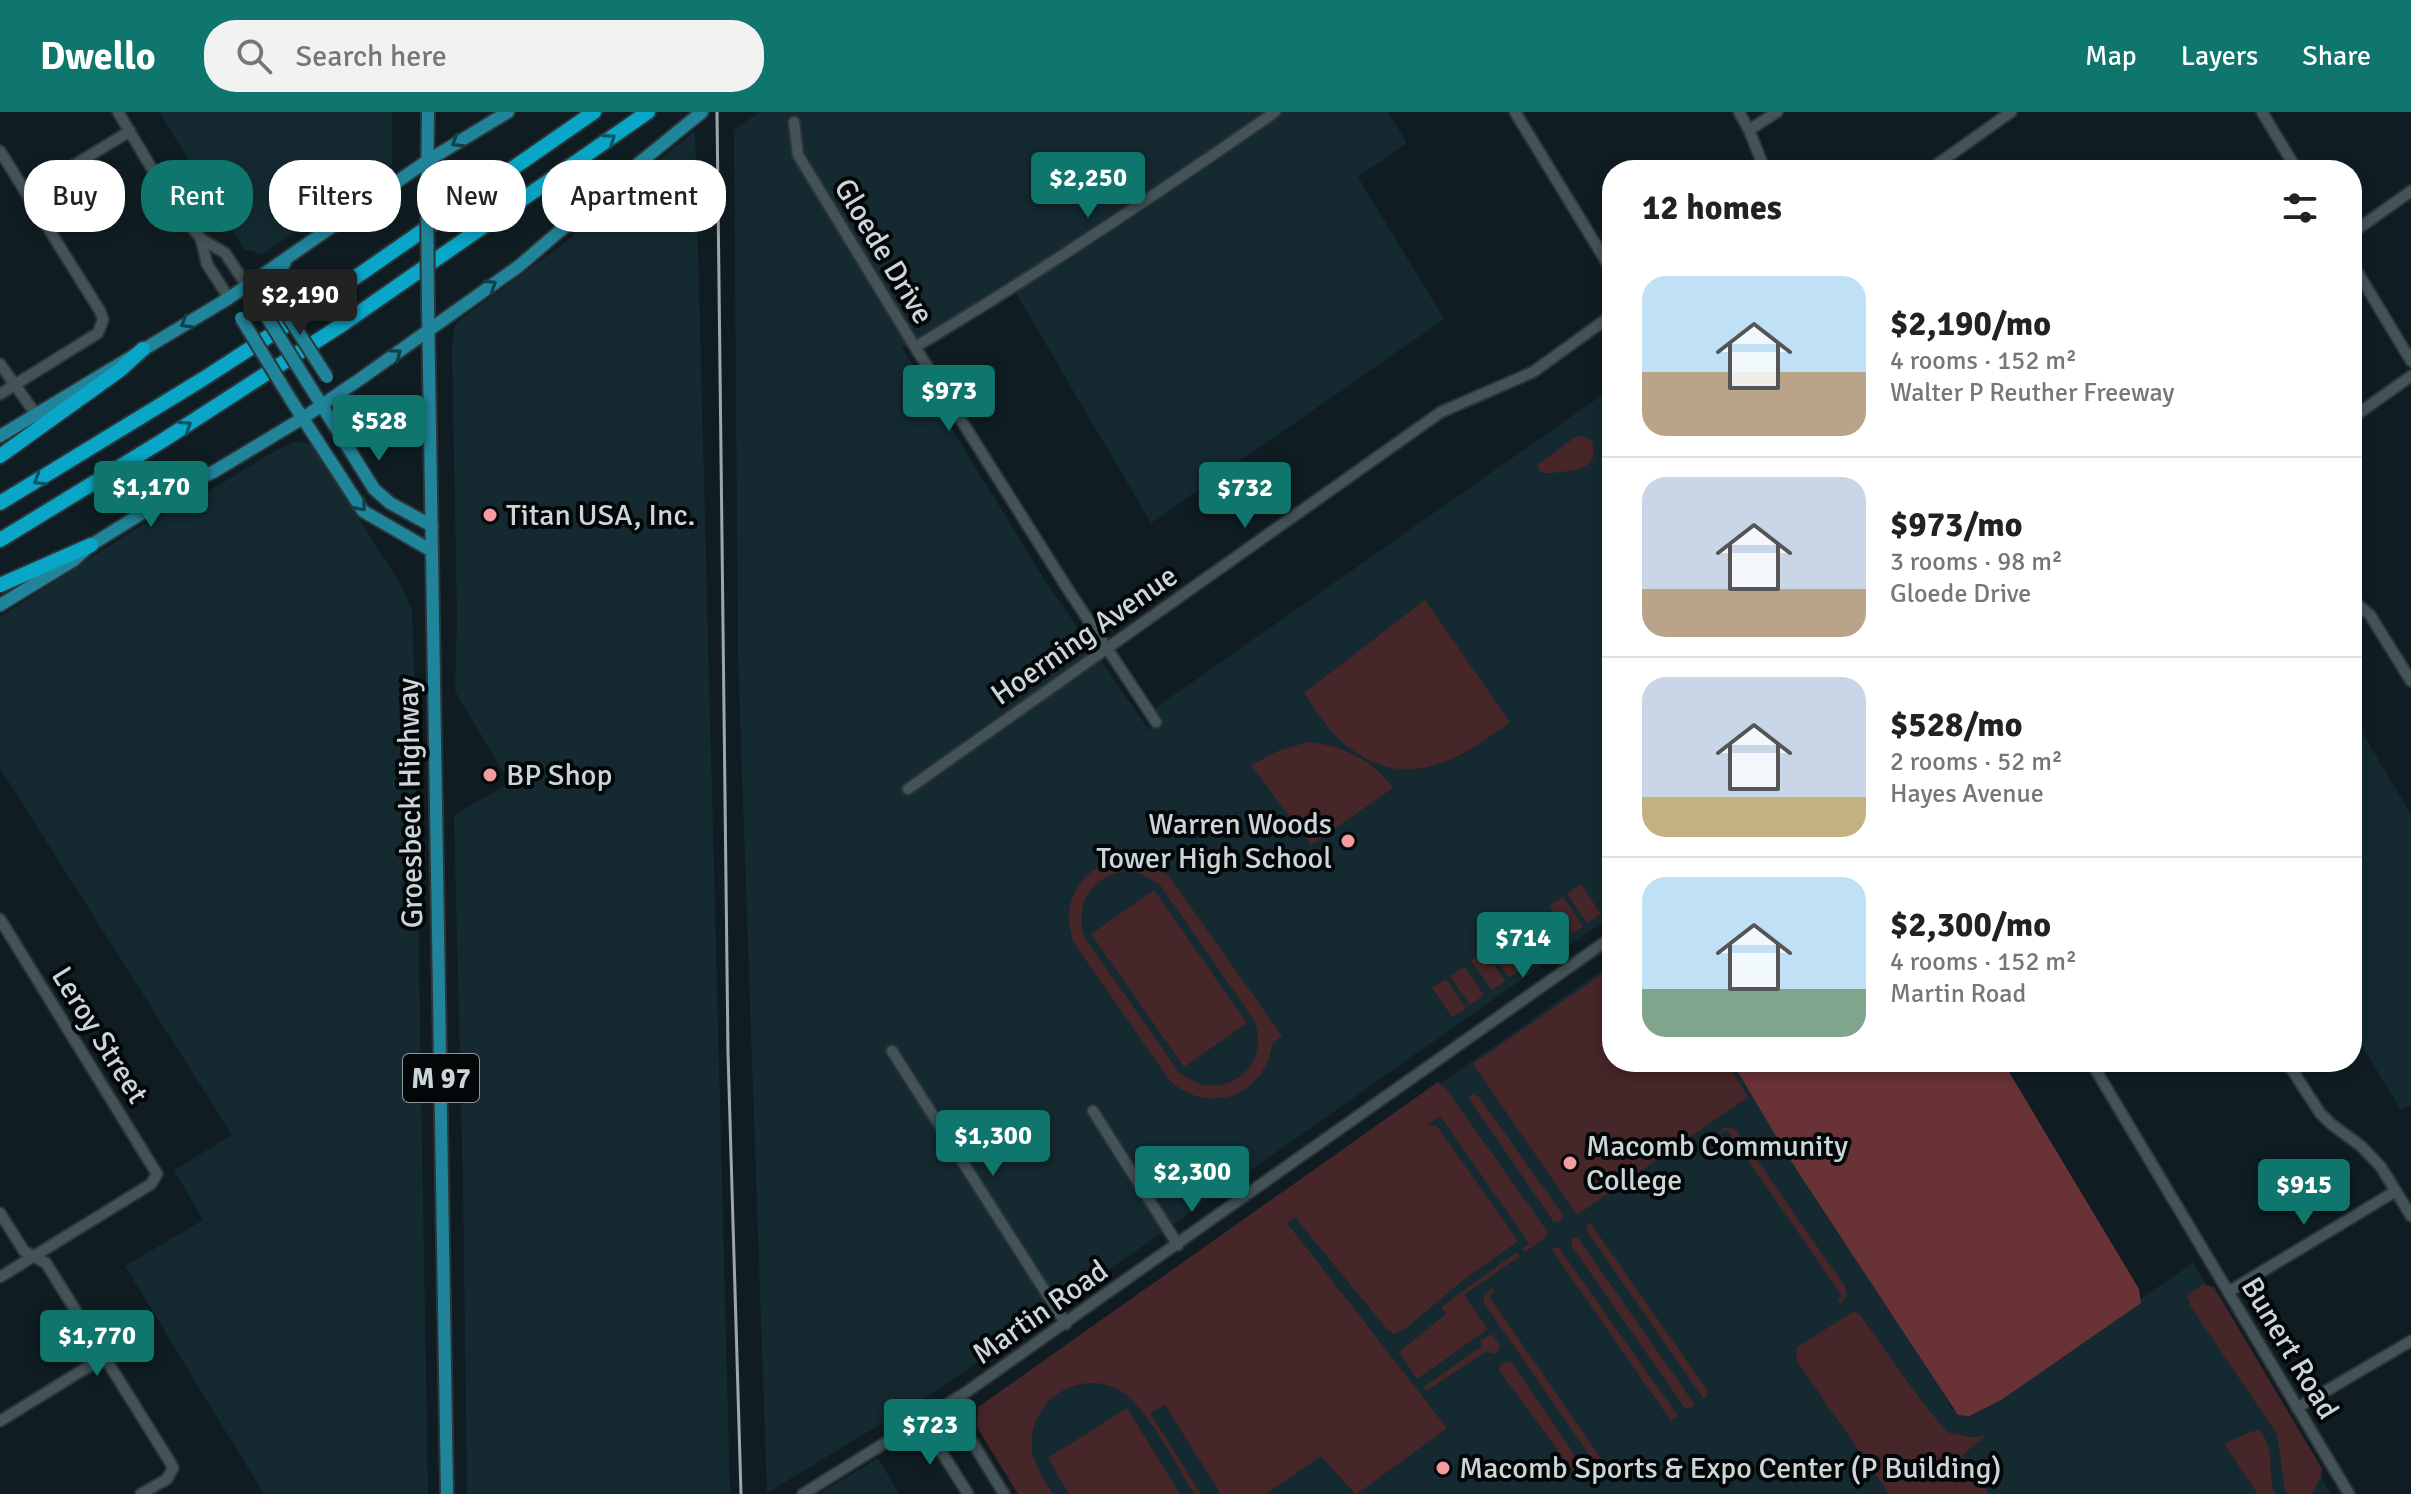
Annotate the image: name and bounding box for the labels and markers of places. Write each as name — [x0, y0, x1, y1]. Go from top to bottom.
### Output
pin: $2,250 — [1023, 152, 1153, 220]
pin: $2,190 — [235, 269, 365, 337]
pin: $973 — [902, 365, 996, 433]
pin: $528 — [332, 395, 426, 463]
pin: $1,170 — [86, 461, 216, 529]
pin: $732 — [1198, 462, 1292, 530]
place label: Titan USA, Inc. — [506, 497, 696, 534]
marker: Titan USA, Inc. — [481, 506, 499, 524]
place label: BP Shop — [506, 757, 612, 794]
marker: BP Shop — [481, 766, 499, 784]
place label: Warren Woods Tower High School — [1096, 806, 1332, 877]
marker: Warren Woods Tower High School — [1339, 832, 1357, 850]
pin: $714 — [1476, 912, 1570, 980]
pin: $1,300 — [928, 1110, 1058, 1178]
place label: Macomb Community College — [1586, 1128, 1848, 1199]
pin: $2,300 — [1127, 1146, 1257, 1214]
marker: Macomb Community College — [1561, 1154, 1579, 1172]
pin: $915 — [2257, 1159, 2351, 1227]
pin: $1,770 — [32, 1310, 162, 1378]
pin: $723 — [883, 1399, 977, 1467]
place label: Macomb Sports & Expo Center (P Building) — [1459, 1450, 2001, 1487]
marker: Macomb Sports & Expo Center (P Building) — [1434, 1459, 1452, 1477]

